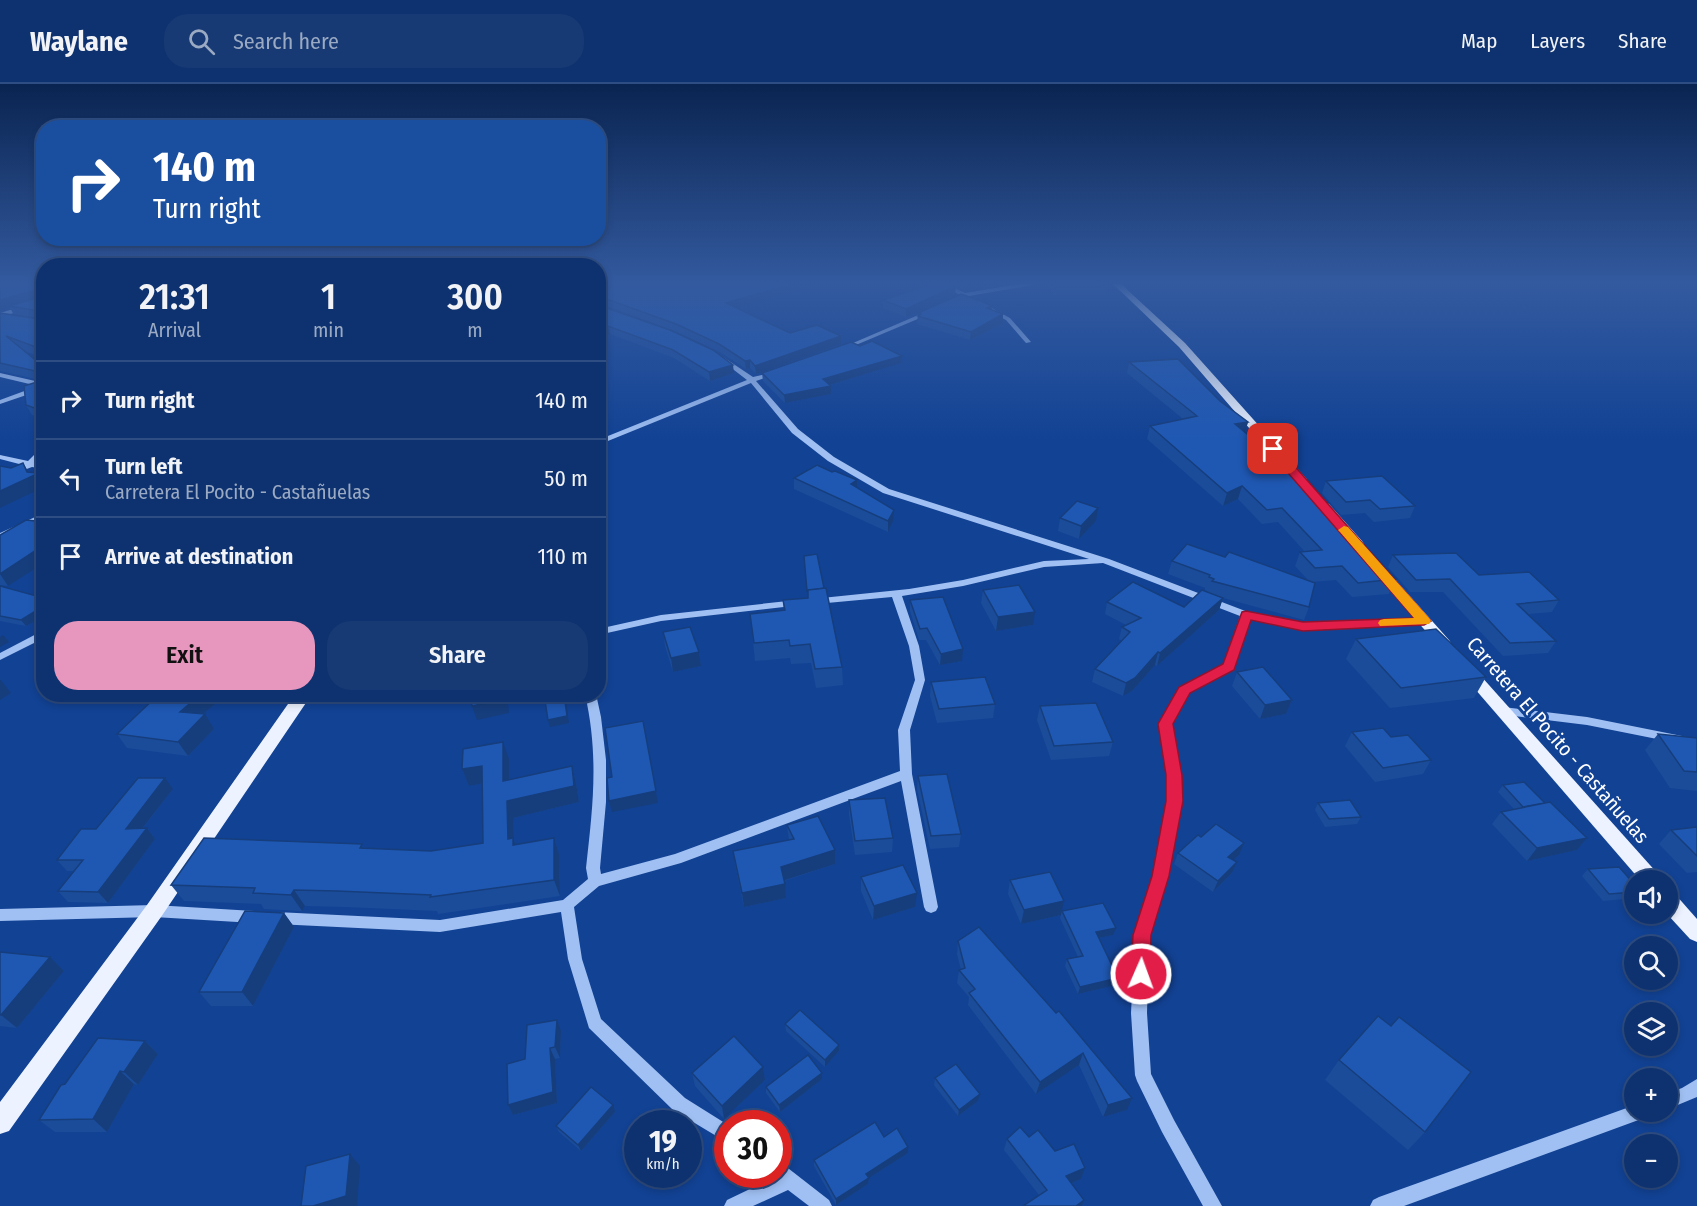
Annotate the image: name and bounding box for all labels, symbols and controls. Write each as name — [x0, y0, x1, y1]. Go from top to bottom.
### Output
search box — [164, 14, 584, 68]
text: Waylane — [30, 25, 128, 58]
icon: search — [185, 25, 218, 58]
text: Search here — [233, 28, 339, 55]
text: Map — [1461, 28, 1497, 54]
text: Layers — [1530, 28, 1585, 54]
text: Share — [1618, 28, 1667, 54]
text: 140 m — [153, 142, 256, 192]
icon: right — [54, 144, 132, 222]
text: Turn right — [153, 193, 261, 225]
text: 21:31 — [139, 275, 210, 319]
text: 1 — [321, 275, 336, 319]
text: 300 — [447, 275, 503, 319]
text: Arrival — [148, 318, 201, 342]
text: min — [313, 318, 344, 342]
text: m — [467, 318, 483, 342]
icon: right — [54, 384, 87, 417]
text: Turn right — [105, 387, 194, 414]
text: 140 m — [535, 387, 588, 414]
pin — [1247, 423, 1298, 474]
icon: arrive — [1256, 432, 1289, 465]
text: Turn left — [105, 453, 183, 480]
icon: left — [54, 462, 87, 495]
text: 50 m — [544, 465, 588, 492]
text: Carretera El Pocito - Castañuelas — [105, 480, 370, 504]
icon: arrive — [54, 540, 87, 573]
text: Arrive at destination — [105, 543, 293, 570]
text: 110 m — [538, 543, 588, 570]
button: Exit — [54, 621, 315, 690]
button: Share — [327, 621, 588, 690]
street label: Carretera El Pocito - Castañuelas — [1462, 632, 1654, 848]
map controls — [1624, 870, 1678, 1188]
button: sound — [1624, 870, 1678, 924]
button: search — [1624, 936, 1678, 990]
position arrow — [1109, 942, 1173, 1006]
button: layers — [1624, 1002, 1678, 1056]
button: + — [1624, 1068, 1678, 1122]
speed limit sign: 30 — [714, 1110, 792, 1188]
text: 19 — [649, 1124, 677, 1160]
button: − — [1624, 1134, 1678, 1188]
text: km/h — [646, 1155, 680, 1173]

